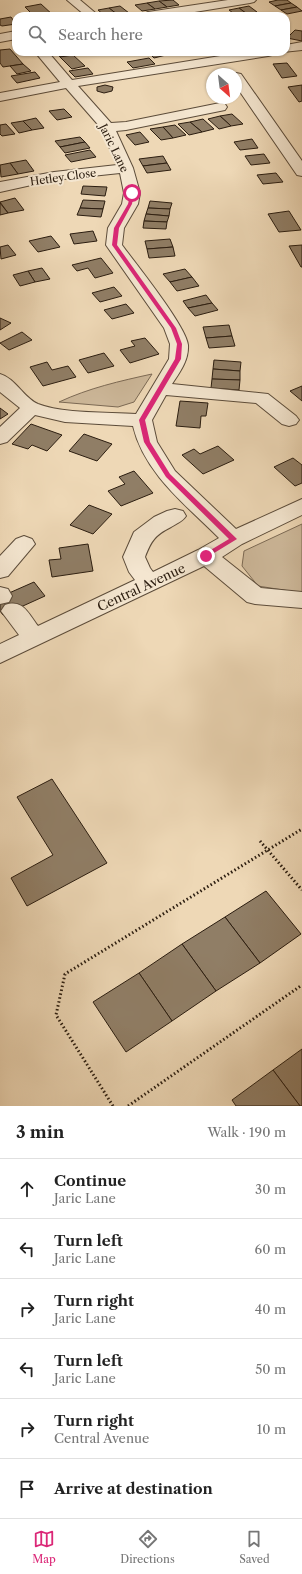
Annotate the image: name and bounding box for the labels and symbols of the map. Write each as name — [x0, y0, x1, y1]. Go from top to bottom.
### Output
north arrow — [206, 68, 242, 104]
street label: Jaric Lane — [95, 120, 132, 175]
street label: Hetley Close — [29, 165, 97, 189]
route start — [123, 184, 141, 202]
route end — [197, 547, 215, 565]
street label: Central Avenue — [94, 560, 188, 614]

